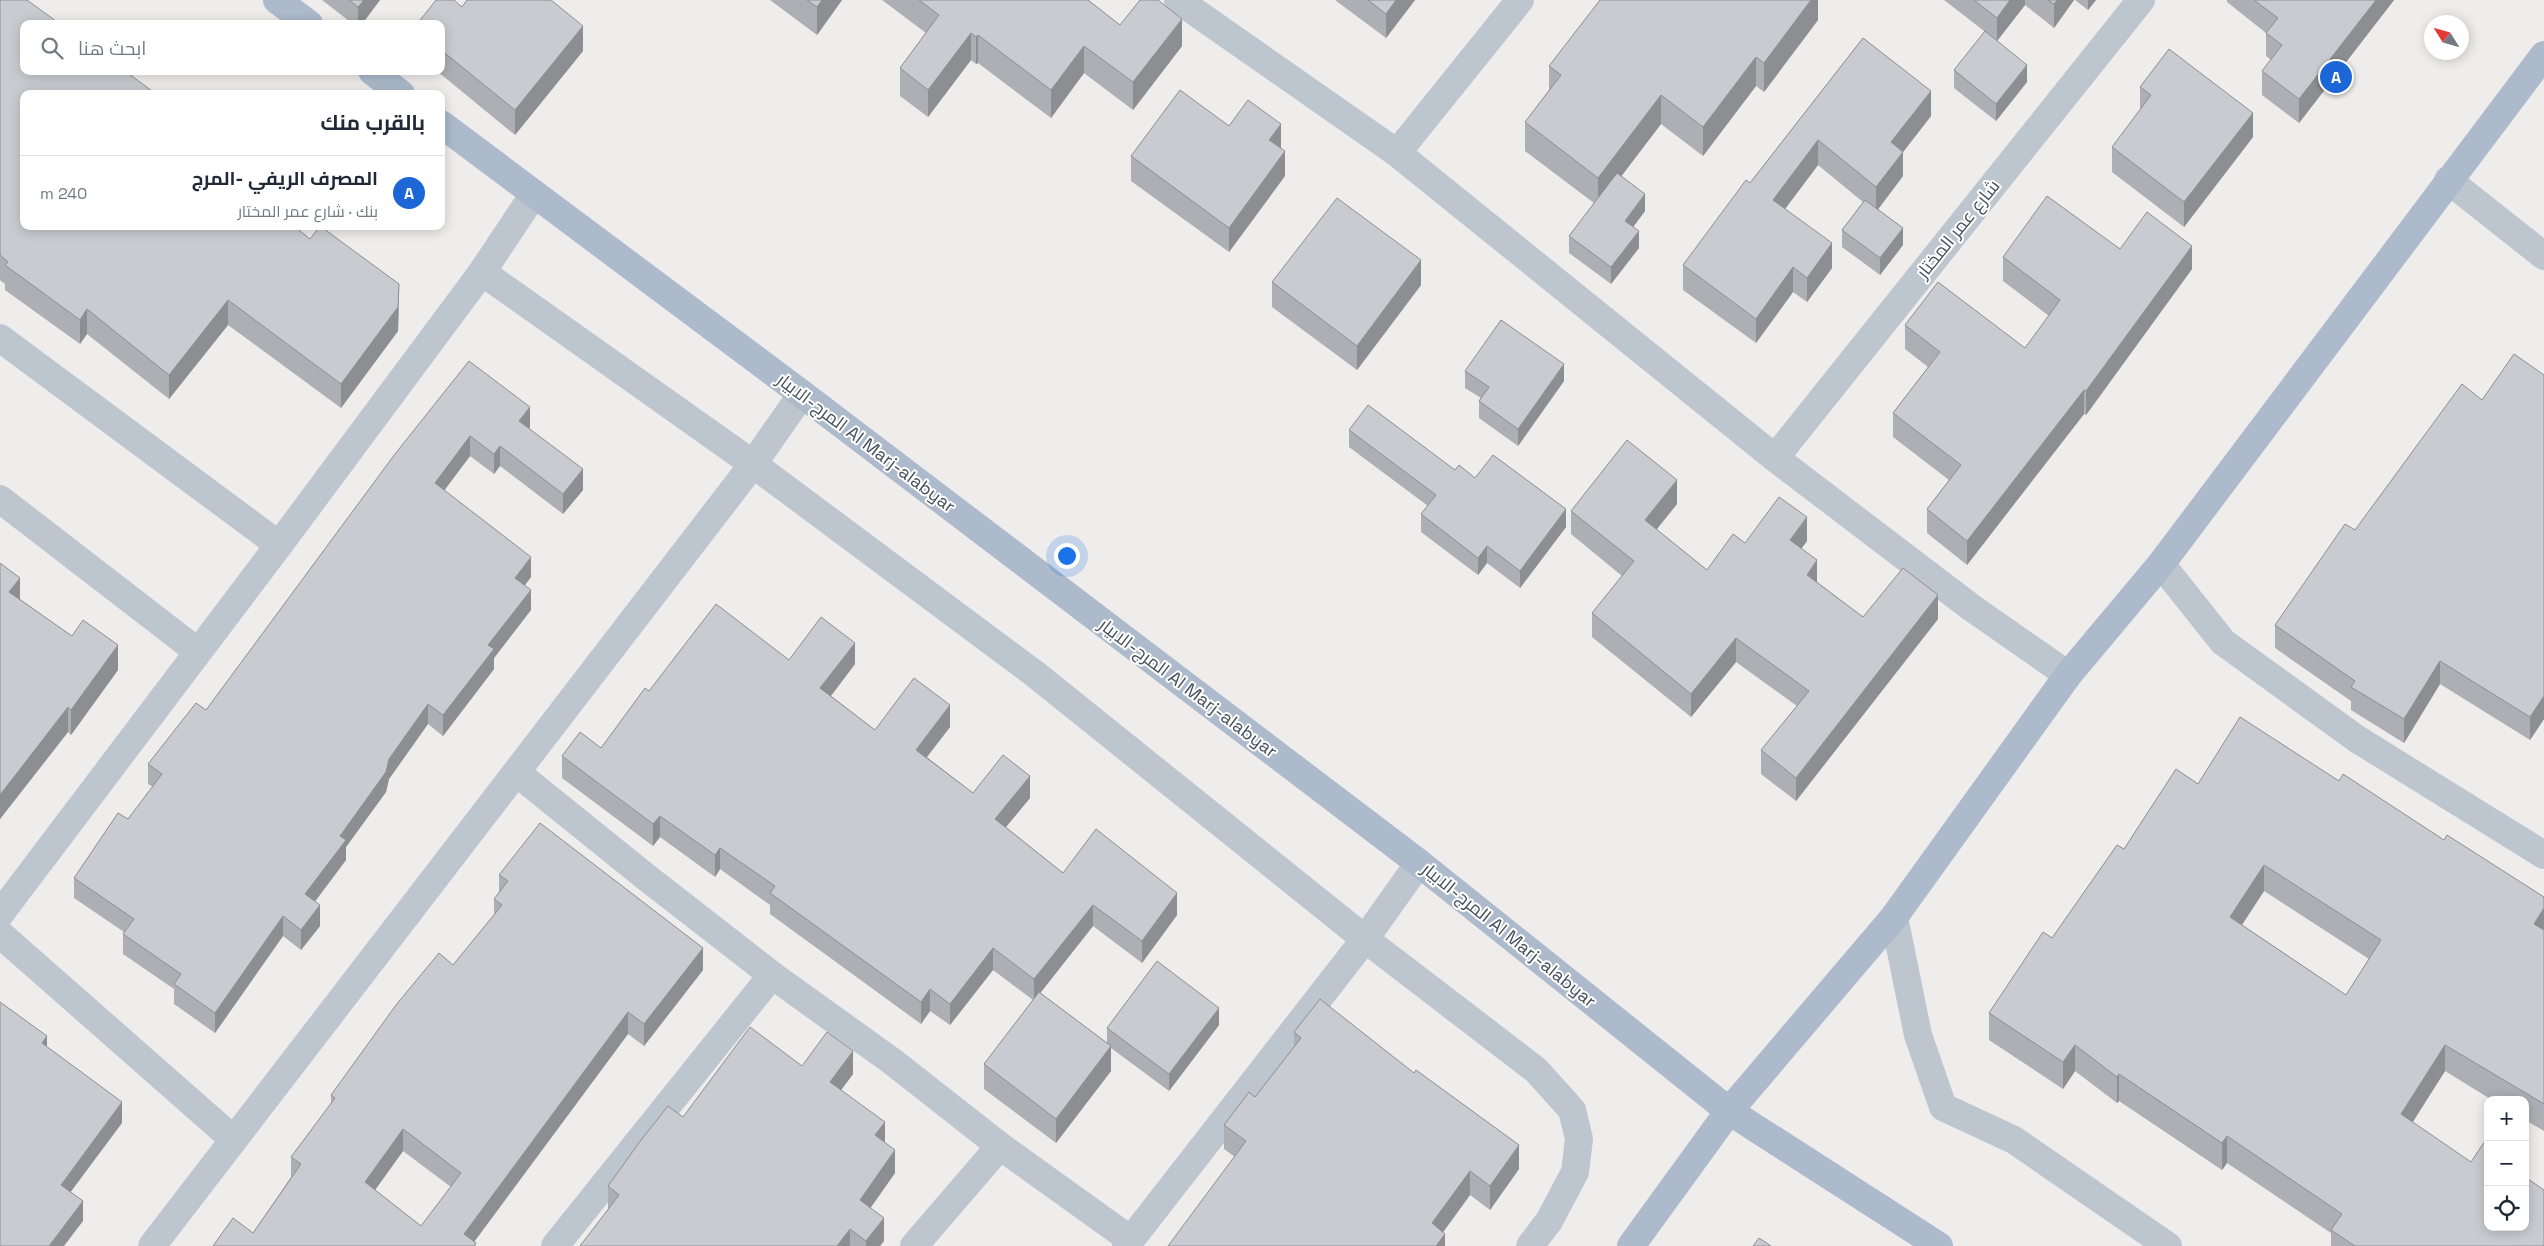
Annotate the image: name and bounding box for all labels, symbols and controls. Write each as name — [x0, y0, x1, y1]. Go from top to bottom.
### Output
north arrow — [2424, 15, 2469, 60]
search box — [20, 20, 445, 75]
icon: search — [38, 34, 66, 62]
text: ابحث هنا — [78, 36, 146, 61]
pin: A — [2320, 58, 2352, 96]
text: بالقرب منك — [321, 109, 425, 136]
text: المصرف الريفي -المرج — [192, 166, 378, 191]
street label: شارع عمر المختار — [1910, 175, 2005, 284]
text: 240 m — [40, 183, 87, 204]
text: A — [404, 183, 414, 204]
text: بنك · شارع عمر المختار — [238, 201, 378, 222]
street label: المرج-الابيار Al Marj-alabyar — [771, 367, 960, 518]
your location — [1054, 543, 1080, 569]
street label: المرج-الابيار Al Marj-alabyar — [1093, 612, 1282, 763]
street label: المرج-الابيار Al Marj-alabyar — [1416, 857, 1601, 1013]
map controls — [2484, 1096, 2529, 1231]
button: + — [2484, 1096, 2529, 1141]
button: − — [2484, 1141, 2529, 1186]
button: locate — [2484, 1186, 2529, 1231]

